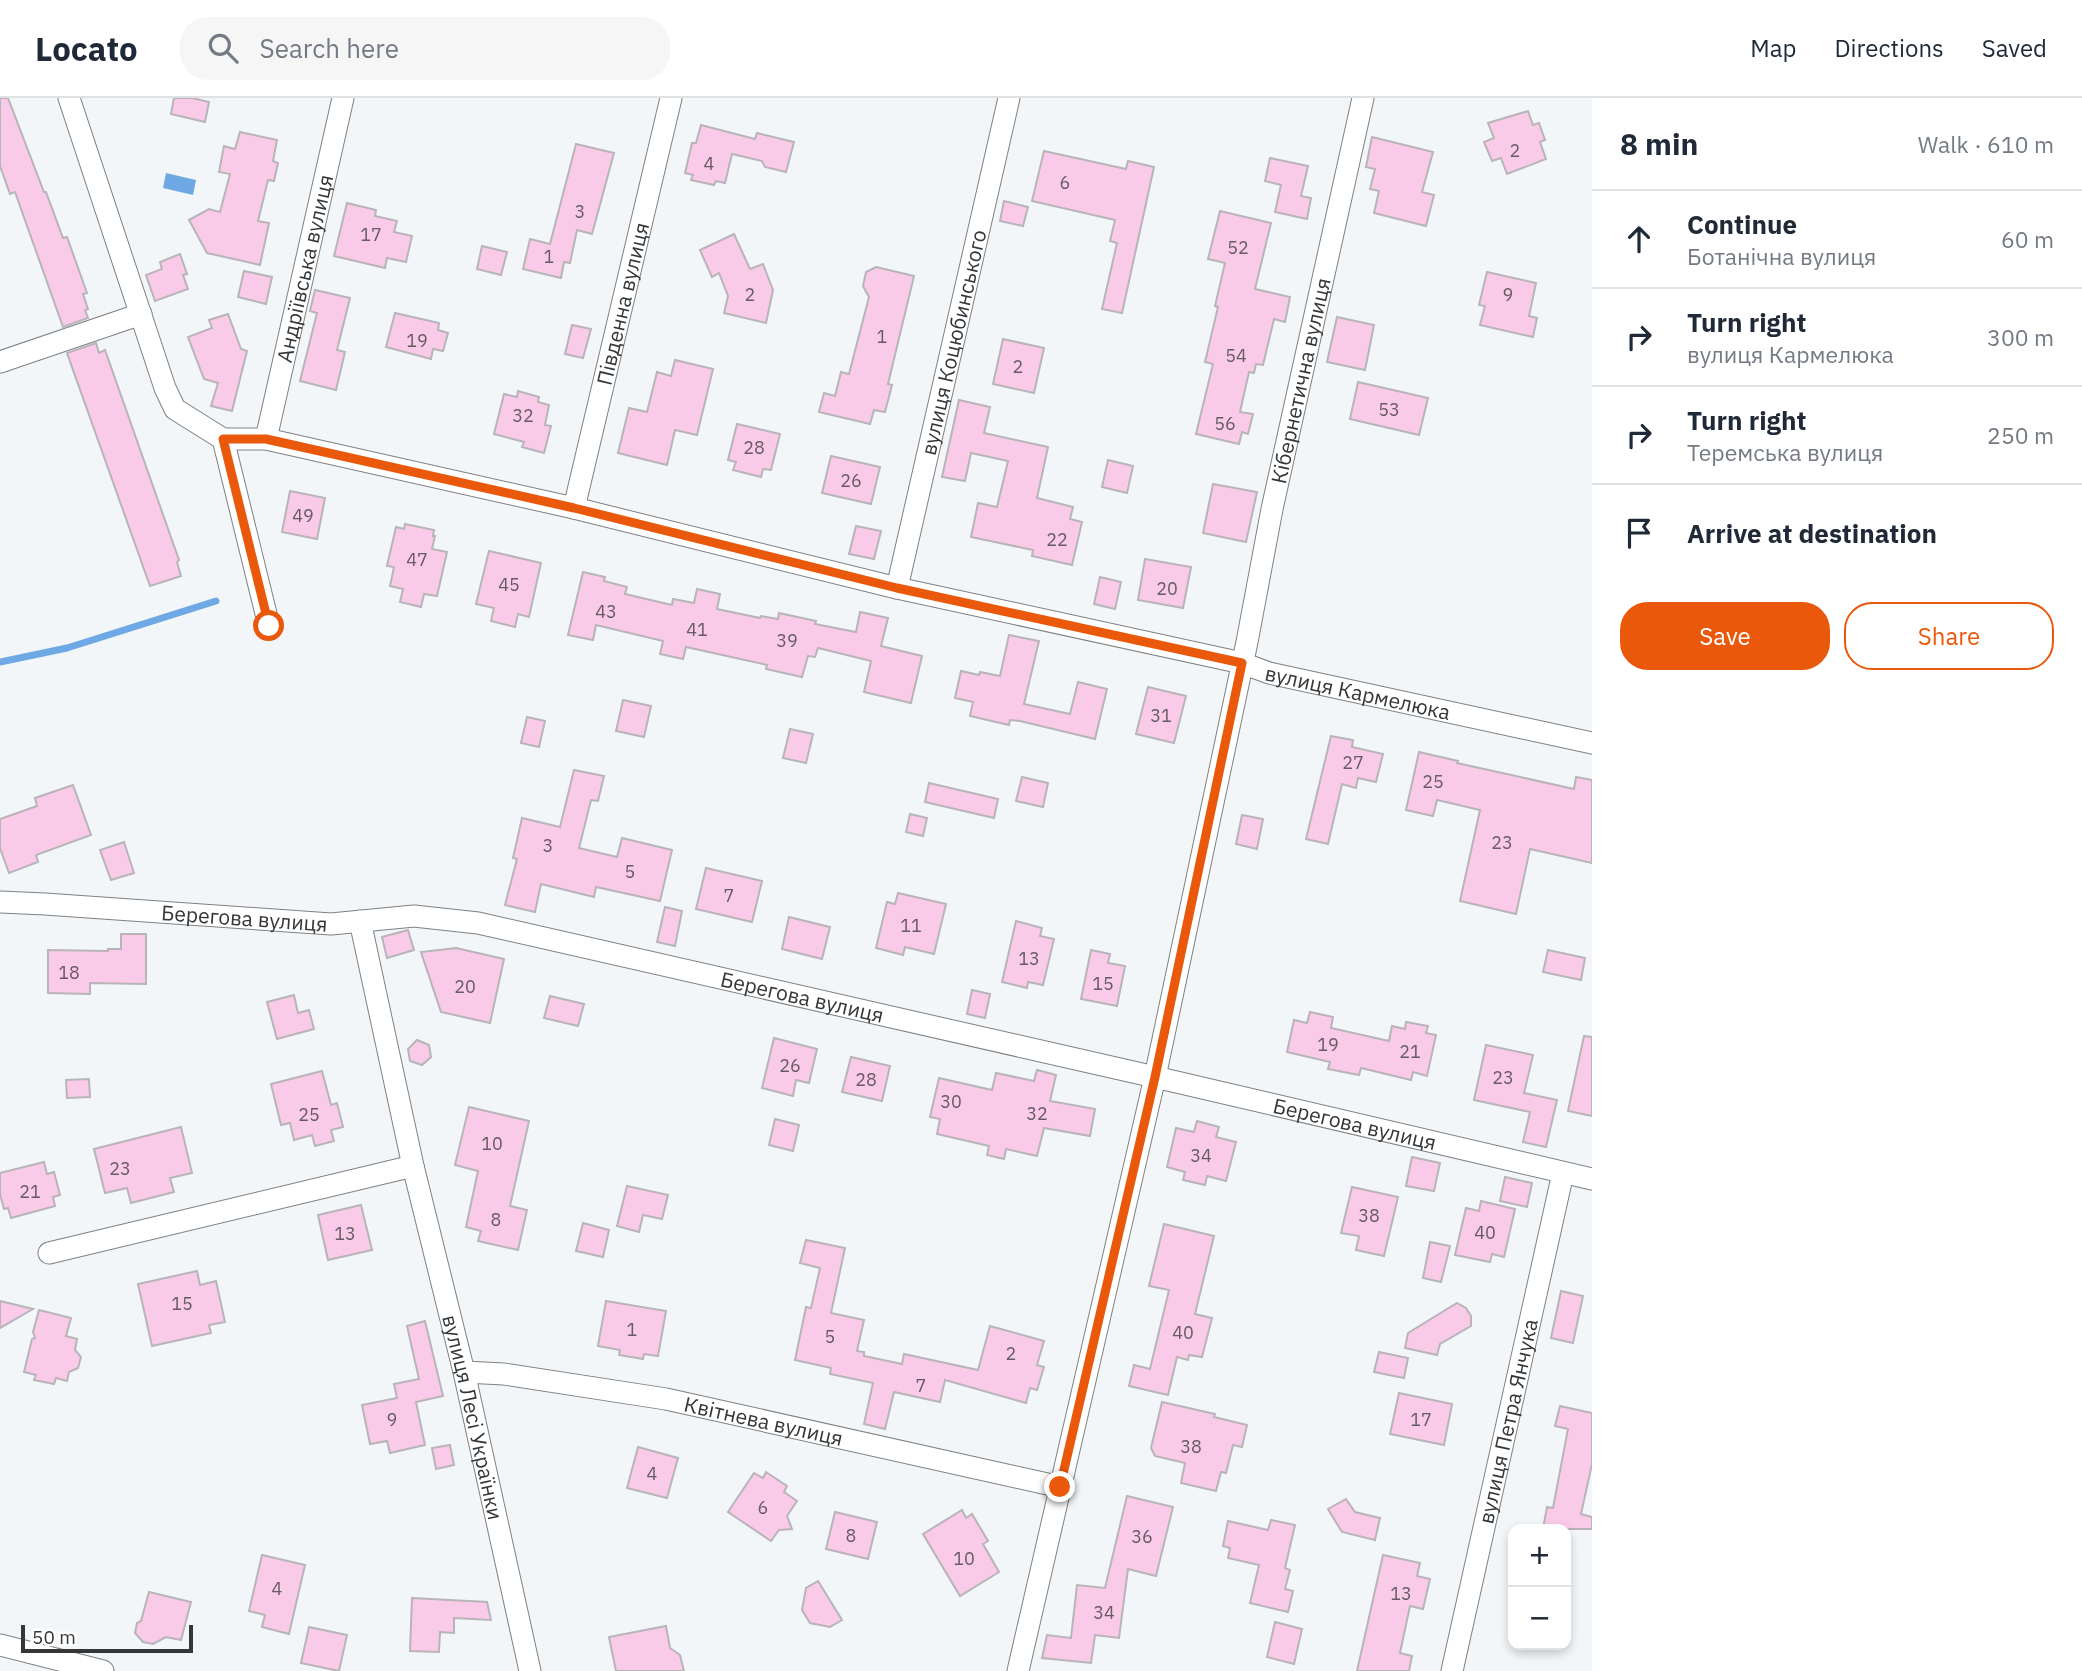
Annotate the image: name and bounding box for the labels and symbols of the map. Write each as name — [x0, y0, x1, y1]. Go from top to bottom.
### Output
house number: 2 — [1510, 139, 1520, 162]
house number: 4 — [704, 152, 715, 175]
house number: 6 — [1060, 171, 1070, 194]
street label: Андріївська вулиця — [270, 172, 339, 365]
house number: 3 — [575, 200, 585, 223]
street label: Південна вулиця — [590, 219, 655, 388]
house number: 17 — [360, 223, 382, 246]
street label: вулиця Коцюбинського — [914, 227, 992, 458]
house number: 52 — [1227, 236, 1249, 259]
house number: 1 — [544, 245, 554, 268]
street label: Кібернетична вулиця — [1264, 275, 1337, 486]
house number: 2 — [745, 283, 755, 306]
house number: 9 — [1503, 283, 1513, 306]
house number: 1 — [877, 325, 887, 348]
house number: 19 — [406, 329, 428, 352]
house number: 54 — [1225, 344, 1247, 367]
house number: 2 — [1013, 355, 1023, 378]
house number: 53 — [1378, 398, 1400, 421]
house number: 32 — [512, 404, 534, 427]
house number: 56 — [1214, 412, 1236, 435]
house number: 28 — [743, 436, 765, 459]
house number: 26 — [840, 469, 862, 492]
house number: 49 — [292, 504, 314, 527]
house number: 22 — [1046, 528, 1068, 551]
house number: 47 — [406, 548, 428, 571]
house number: 45 — [498, 573, 520, 596]
house number: 20 — [1156, 577, 1178, 600]
house number: 43 — [595, 600, 617, 623]
route start — [253, 610, 284, 641]
house number: 41 — [686, 618, 708, 641]
house number: 39 — [776, 629, 798, 652]
street label: вулиця Кармелюка — [1262, 659, 1453, 726]
house number: 31 — [1150, 704, 1172, 727]
house number: 27 — [1342, 751, 1364, 774]
house number: 25 — [1422, 770, 1444, 793]
house number: 23 — [1491, 831, 1513, 854]
house number: 3 — [543, 834, 553, 857]
house number: 5 — [625, 860, 635, 883]
house number: 7 — [724, 884, 734, 907]
street label: Берегова вулиця — [160, 898, 329, 938]
house number: 11 — [900, 914, 922, 937]
house number: 13 — [1018, 947, 1040, 970]
house number: 18 — [58, 961, 80, 984]
street label: Берегова вулиця — [718, 965, 887, 1029]
house number: 15 — [1092, 972, 1114, 995]
house number: 20 — [454, 975, 476, 998]
house number: 19 — [1317, 1033, 1339, 1056]
house number: 21 — [1399, 1040, 1421, 1063]
house number: 26 — [779, 1054, 801, 1077]
house number: 23 — [1492, 1066, 1514, 1089]
house number: 28 — [855, 1068, 877, 1091]
house number: 30 — [940, 1090, 962, 1113]
street label: Берегова вулиця — [1270, 1091, 1439, 1156]
house number: 32 — [1026, 1102, 1048, 1125]
house number: 25 — [298, 1103, 320, 1126]
house number: 10 — [481, 1132, 503, 1155]
house number: 34 — [1190, 1144, 1212, 1167]
house number: 23 — [109, 1157, 131, 1180]
house number: 21 — [19, 1180, 41, 1203]
house number: 38 — [1358, 1204, 1380, 1227]
house number: 8 — [491, 1208, 501, 1231]
house number: 40 — [1474, 1221, 1496, 1244]
house number: 13 — [334, 1222, 356, 1245]
house number: 15 — [171, 1292, 193, 1315]
street label: вулиця Лесі Українки — [436, 1312, 510, 1522]
street label: вулиця Петра Янчука — [1471, 1316, 1544, 1526]
house number: 1 — [627, 1318, 637, 1341]
house number: 40 — [1172, 1321, 1194, 1344]
house number: 5 — [825, 1325, 835, 1348]
house number: 2 — [1006, 1342, 1016, 1365]
house number: 7 — [916, 1374, 926, 1397]
street label: Квітнева вулиця — [681, 1389, 846, 1452]
house number: 9 — [387, 1408, 397, 1431]
house number: 17 — [1410, 1408, 1432, 1431]
house number: 38 — [1180, 1435, 1202, 1458]
house number: 4 — [647, 1462, 658, 1485]
route end — [1044, 1471, 1075, 1502]
house number: 6 — [758, 1496, 768, 1519]
house number: 8 — [846, 1524, 856, 1547]
house number: 36 — [1131, 1525, 1153, 1548]
house number: 10 — [953, 1547, 975, 1570]
house number: 4 — [272, 1577, 283, 1600]
house number: 13 — [1390, 1582, 1412, 1605]
house number: 34 — [1093, 1601, 1115, 1624]
scale bar — [21, 1622, 192, 1654]

